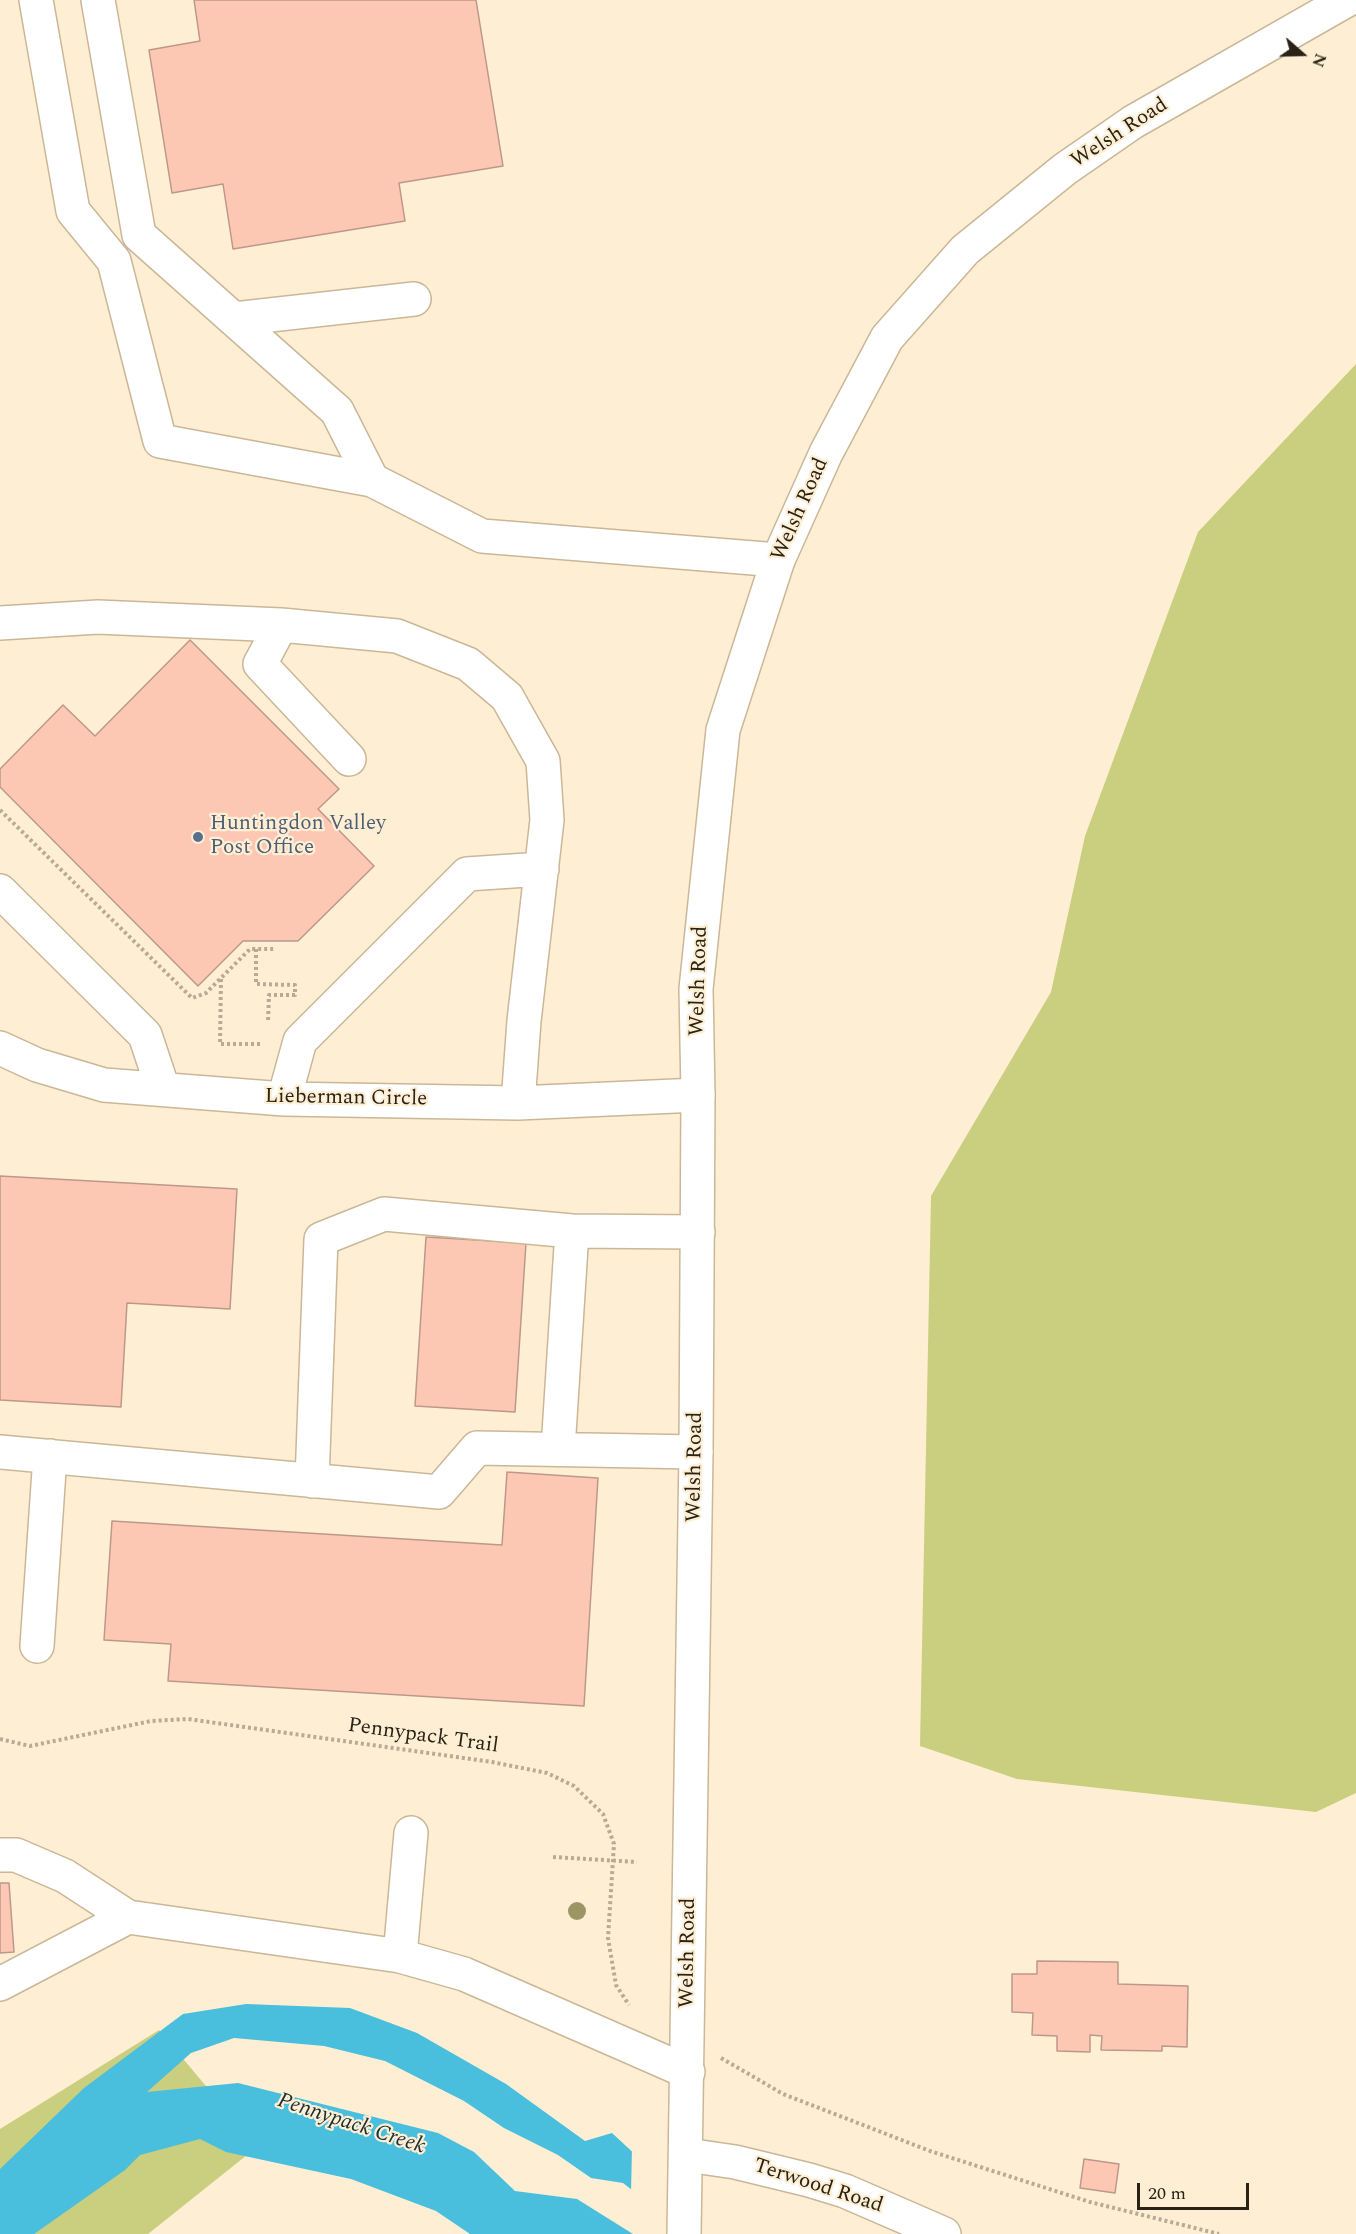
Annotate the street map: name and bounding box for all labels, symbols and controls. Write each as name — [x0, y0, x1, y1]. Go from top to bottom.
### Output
north arrow — [1272, 24, 1332, 84]
text: N — [1305, 50, 1332, 70]
street label: Welsh Road — [1067, 93, 1173, 175]
street label: Welsh Road — [767, 454, 835, 566]
place label: Huntingdon Valley Post Office — [210, 812, 386, 862]
marker: Huntingdon Valley Post Office — [191, 830, 205, 844]
street label: Welsh Road — [685, 925, 715, 1037]
street label: Lieberman Circle — [264, 1085, 428, 1113]
street label: Welsh Road — [682, 1412, 710, 1522]
street label: Pennypack Trail — [346, 1714, 500, 1760]
street label: Welsh Road — [675, 1898, 703, 2008]
water label: Pennypack Creek — [274, 2089, 428, 2161]
street label: Terwood Road — [750, 2154, 886, 2220]
scale bar — [1140, 2171, 1252, 2209]
text: 20 m — [1148, 2180, 1186, 2207]

